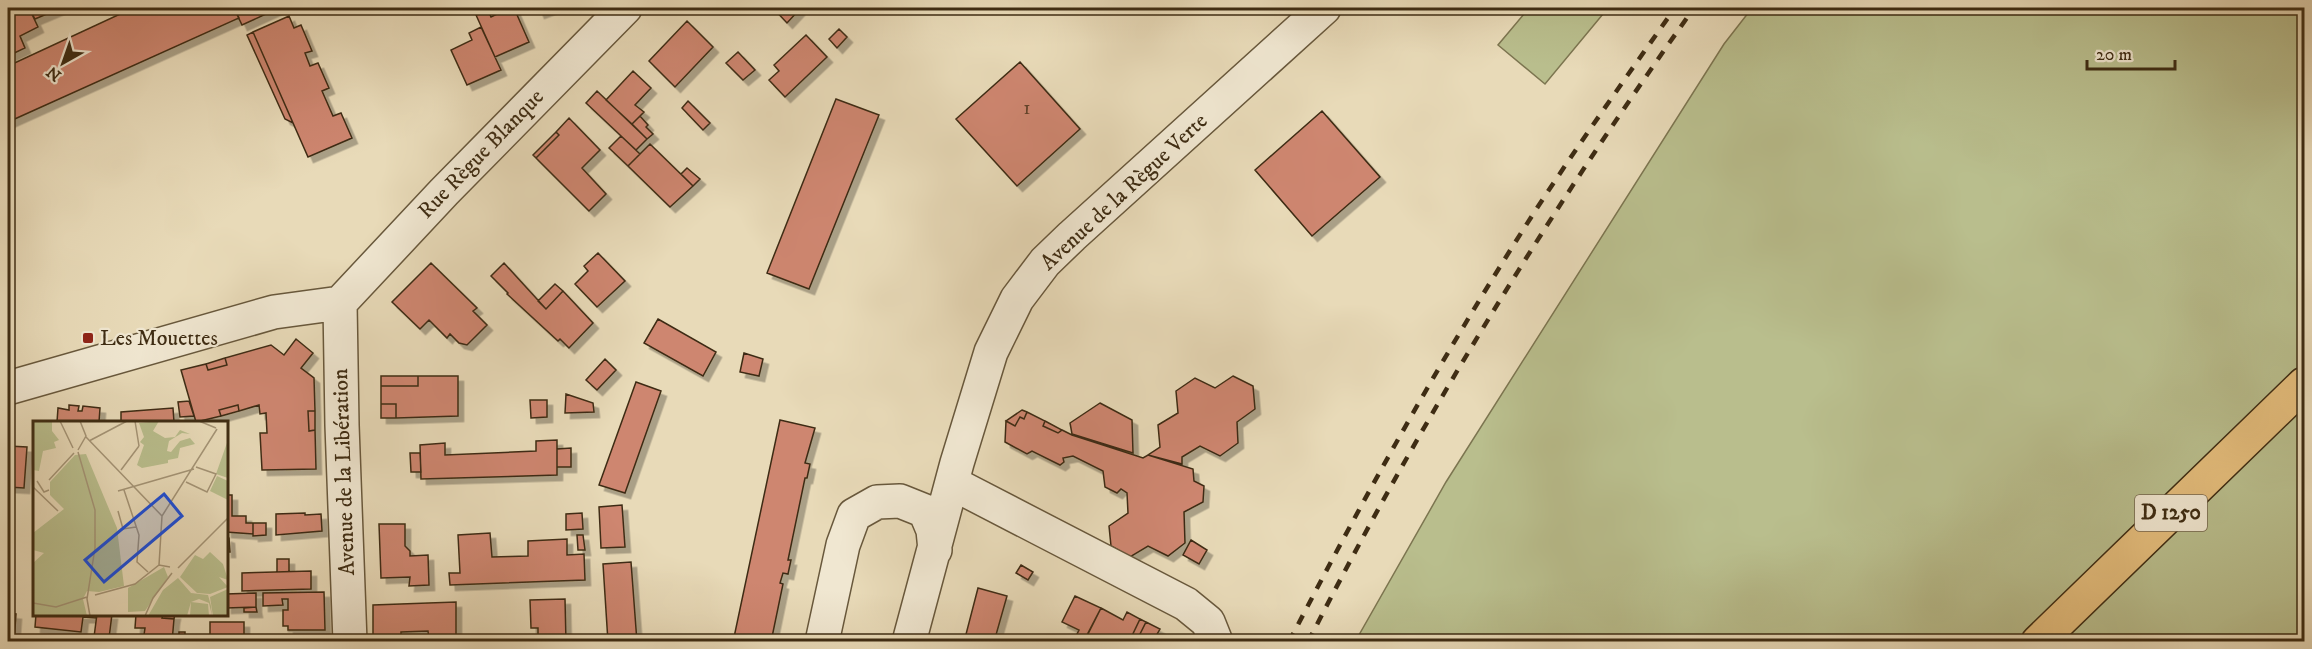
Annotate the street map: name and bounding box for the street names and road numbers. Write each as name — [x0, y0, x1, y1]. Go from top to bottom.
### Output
street label: Rue Règue Blanque — [412, 84, 550, 224]
street label: Avenue de la Règue Verte — [1035, 108, 1213, 276]
street label: Avenue de la Libération — [327, 368, 361, 576]
road number: D 1250 — [2135, 495, 2207, 531]

